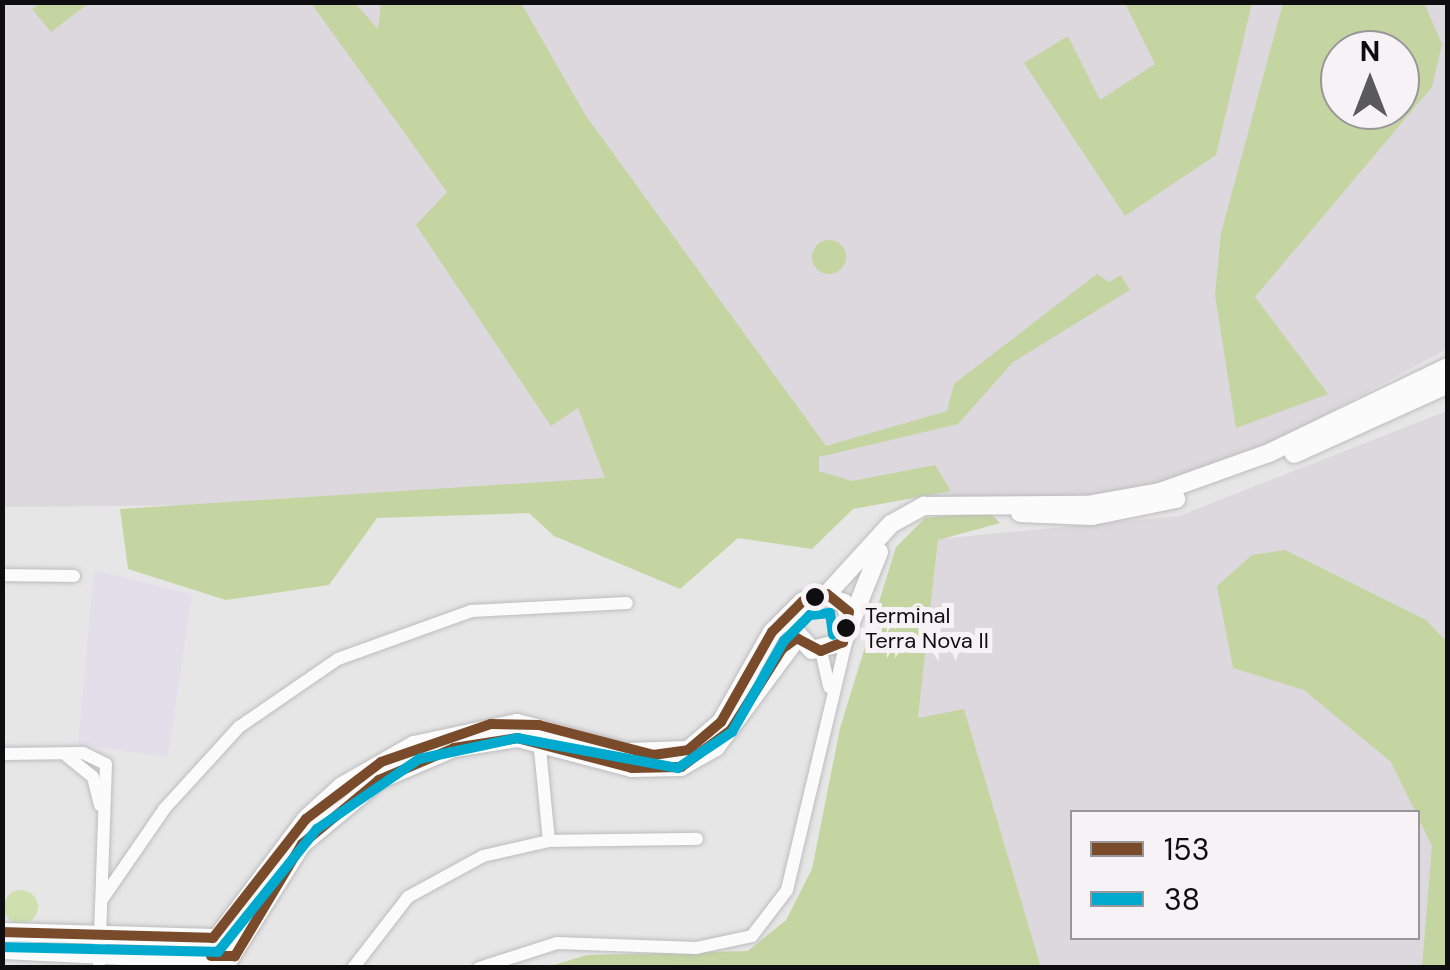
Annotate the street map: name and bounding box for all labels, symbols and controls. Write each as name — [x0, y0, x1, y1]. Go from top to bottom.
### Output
north arrow — [1320, 30, 1420, 130]
text: N — [1360, 33, 1380, 70]
unlabelled marker — [805, 587, 825, 607]
place label: Terminal Terra Nova II — [865, 602, 989, 654]
marker: Terminal Terra Nova II — [836, 618, 856, 638]
legend — [1070, 810, 1420, 940]
text: 153 — [1164, 830, 1209, 869]
text: 38 — [1164, 880, 1200, 919]

